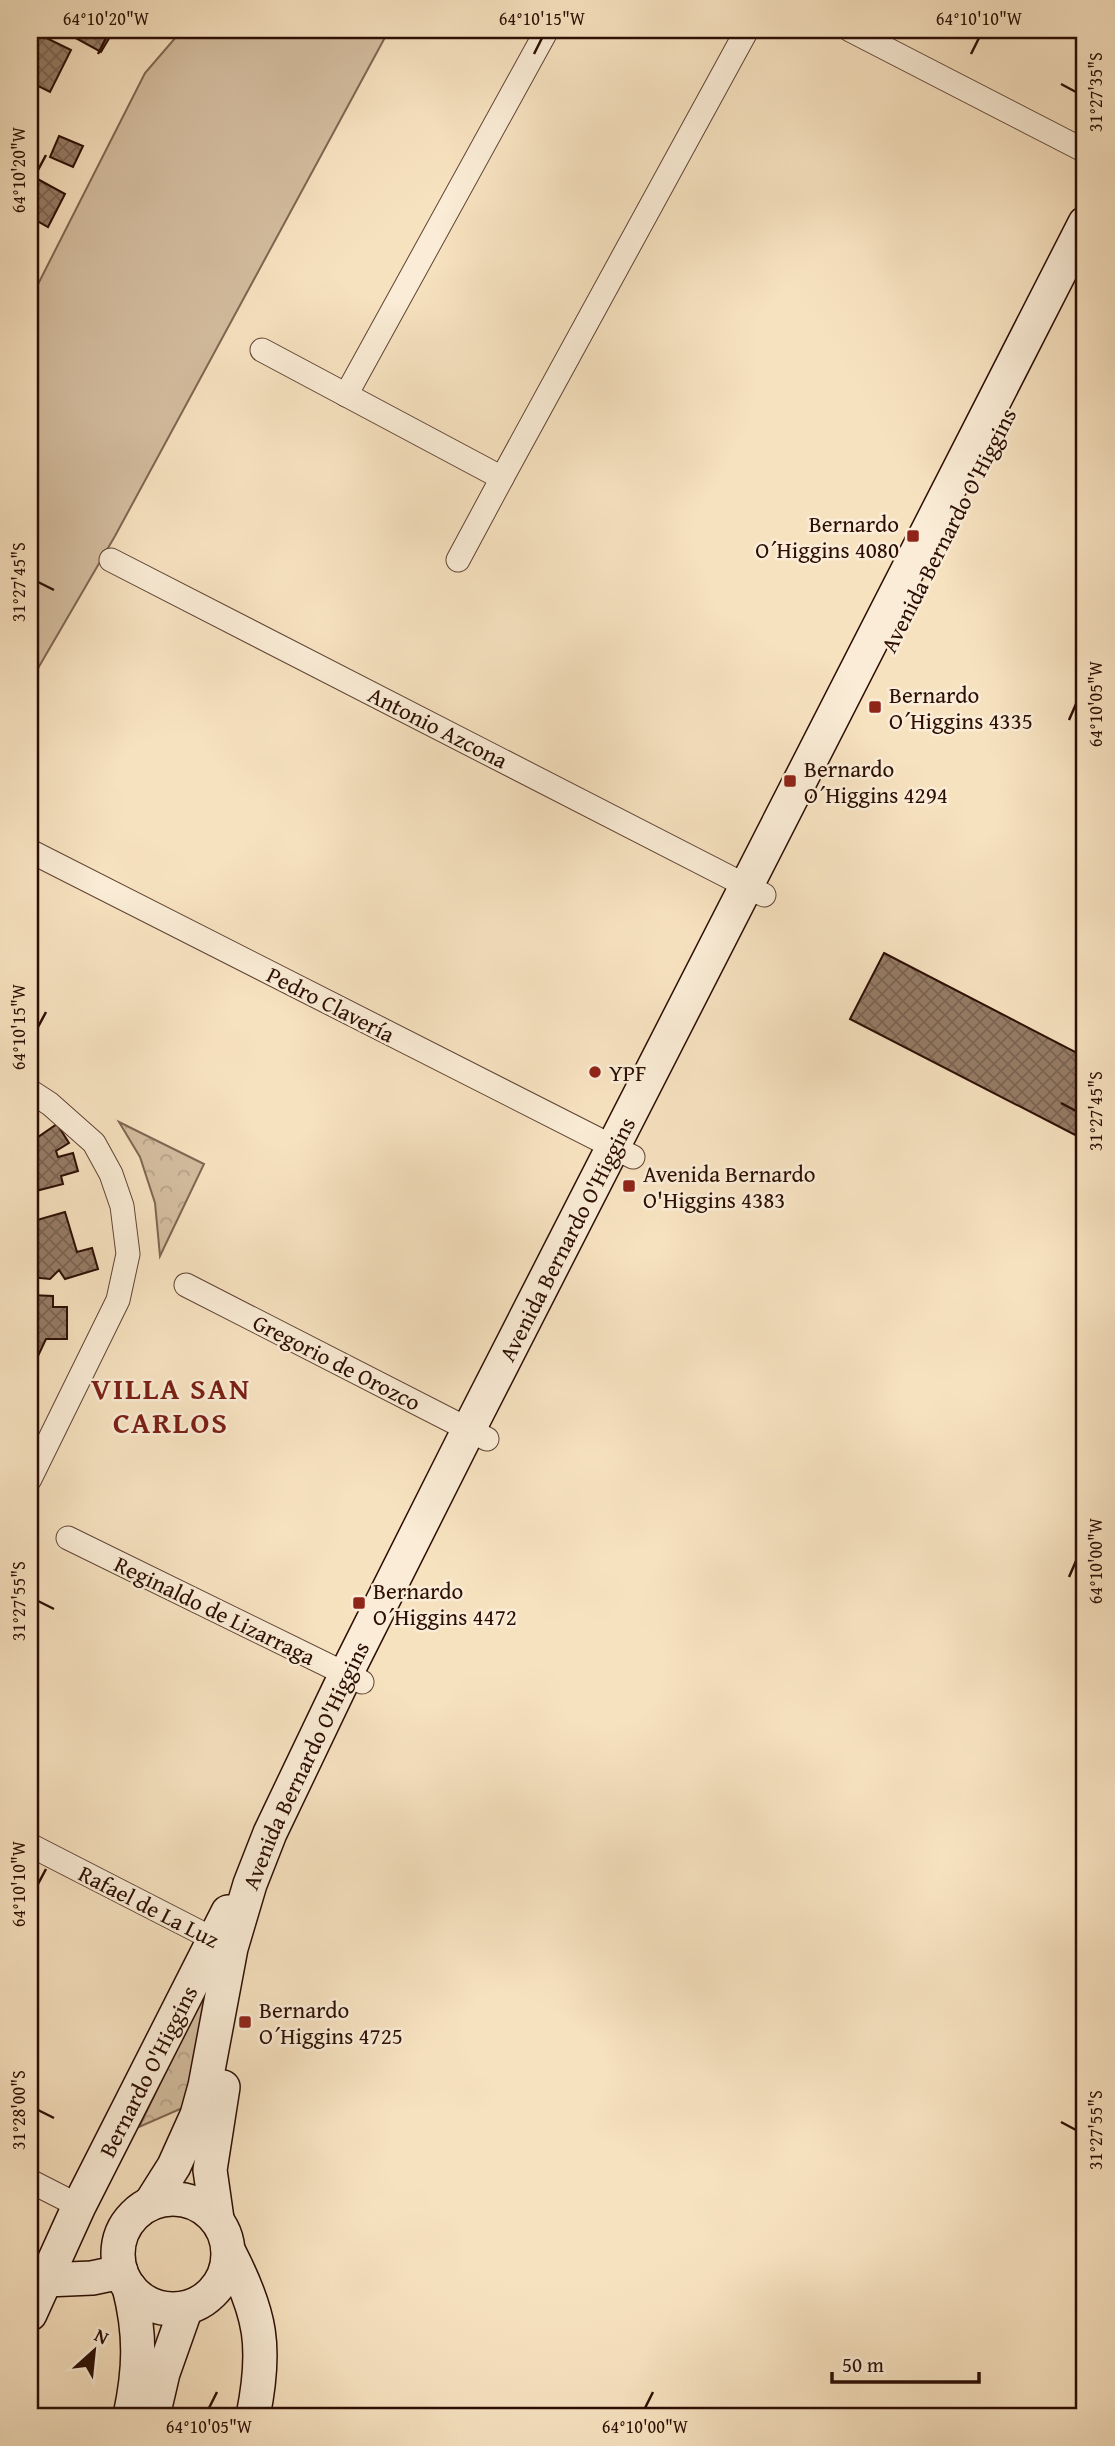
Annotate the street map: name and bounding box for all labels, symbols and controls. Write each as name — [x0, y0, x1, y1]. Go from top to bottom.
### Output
text: 64°10'20"W — [63, 5, 150, 32]
text: 64°10'15"W — [499, 5, 586, 32]
text: 64°10'10"W — [936, 5, 1023, 32]
text: 31°27'35"S — [1082, 52, 1109, 132]
text: 64°10'20"W — [5, 126, 32, 213]
street label: Avenida Bernardo O'Higgins — [872, 402, 1024, 658]
place label: Bernardo O´Higgins 4080 — [755, 507, 899, 566]
marker: Bernardo O´Higgins 4080 — [905, 528, 921, 544]
text: 31°27'45"S — [5, 542, 32, 622]
text: 64°10'05"W — [1082, 660, 1109, 747]
street label: Antonio Azcona — [363, 678, 514, 776]
place label: Bernardo O´Higgins 4335 — [889, 678, 1033, 737]
marker: Bernardo O´Higgins 4335 — [867, 699, 883, 715]
place label: Bernardo O´Higgins 4294 — [804, 752, 948, 811]
marker: Bernardo O´Higgins 4294 — [782, 773, 798, 789]
street label: Pedro Clavería — [261, 958, 401, 1050]
text: 64°10'15"W — [5, 983, 32, 1070]
place label: YPF — [609, 1056, 646, 1089]
marker: YPF — [587, 1064, 603, 1080]
text: 31°27'45"S — [1082, 1071, 1109, 1151]
street label: Avenida Bernardo O'Higgins — [490, 1111, 642, 1367]
place label: Avenida Bernardo O'Higgins 4383 — [643, 1157, 815, 1216]
marker: Avenida Bernardo O'Higgins 4383 — [621, 1178, 637, 1194]
street label: Gregorio de Orozco — [247, 1305, 427, 1419]
district label: VILLA SAN CARLOS — [91, 1366, 251, 1444]
text: 64°10'00"W — [1082, 1517, 1109, 1604]
street label: Reginaldo de Lizarraga — [109, 1547, 321, 1673]
text: 31°27'55"S — [5, 1561, 32, 1641]
place label: Bernardo O´Higgins 4472 — [373, 1574, 517, 1633]
marker: Bernardo O´Higgins 4472 — [351, 1595, 367, 1611]
street label: Avenida Bernardo O'Higgins — [233, 1635, 377, 1894]
text: 64°10'10"W — [5, 1840, 32, 1927]
street label: Rafael de La Luz — [73, 1856, 225, 1956]
street label: Bernardo O'Higgins — [90, 1979, 205, 2163]
place label: Bernardo O´Higgins 4725 — [259, 1993, 403, 2052]
marker: Bernardo O´Higgins 4725 — [237, 2014, 253, 2030]
text: 31°28'00"S — [5, 2070, 32, 2150]
text: 31°27'55"S — [1082, 2090, 1109, 2170]
north arrow — [60, 2316, 130, 2386]
text: N — [90, 2320, 114, 2351]
scale bar — [832, 2341, 978, 2385]
text: 50 m — [842, 2349, 884, 2380]
text: 64°10'05"W — [166, 2413, 253, 2440]
text: 64°10'00"W — [602, 2413, 689, 2440]

